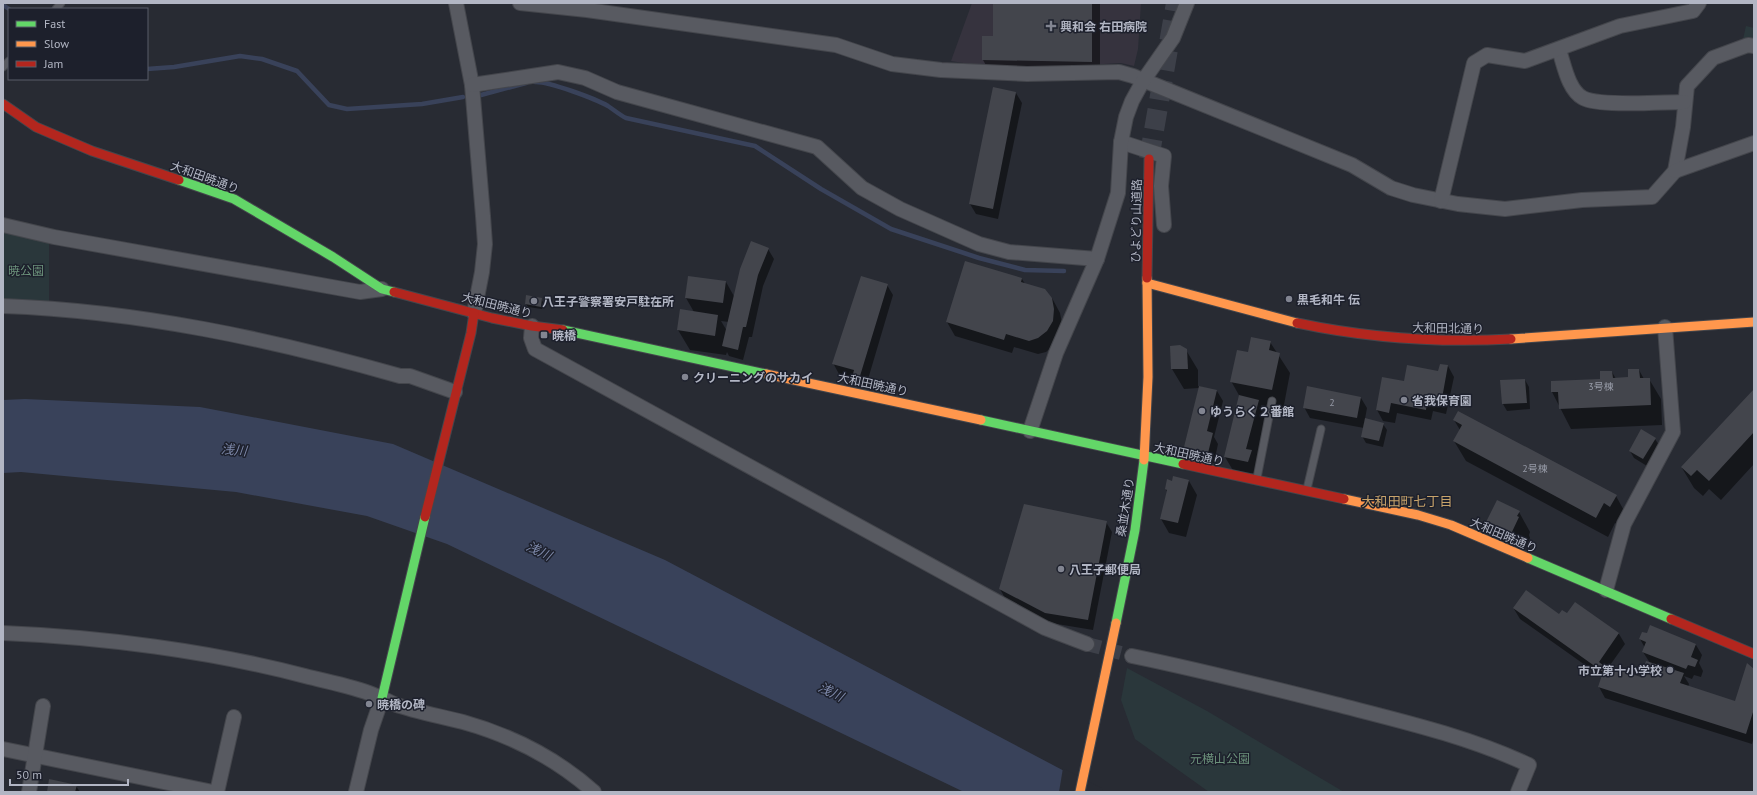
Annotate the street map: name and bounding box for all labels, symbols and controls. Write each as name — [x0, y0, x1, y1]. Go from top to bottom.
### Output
legend — [8, 8, 148, 80]
text: Fast — [44, 16, 65, 31]
place label: 興和会 右田病院 — [1060, 19, 1147, 34]
marker: 興和会 右田病院 — [1045, 20, 1057, 32]
text: Slow — [44, 36, 69, 51]
text: Jam — [43, 56, 63, 71]
street label: 大和田暁通り — [169, 158, 241, 196]
street label: ひよどり山道路 — [1128, 179, 1144, 263]
park label: 暁公園 — [8, 263, 44, 278]
street label: 大和田暁通り — [460, 289, 534, 321]
place label: 黒毛和牛 伝 — [1297, 292, 1360, 307]
place label: 八王子警察署安戸駐在所 — [542, 294, 674, 309]
marker: 黒毛和牛 伝 — [1284, 294, 1294, 304]
marker: 八王子警察署安戸駐在所 — [529, 296, 539, 306]
street label: 大和田北通り — [1412, 320, 1484, 336]
place label: 暁橋 — [552, 328, 577, 343]
marker: 暁橋 — [539, 330, 549, 340]
street label: 大和田暁通り — [836, 369, 910, 399]
place label: クリーニングのサカイ — [693, 370, 813, 385]
marker: クリーニングのサカイ — [680, 372, 690, 382]
house number: 3号棟 — [1588, 380, 1614, 393]
place label: 省我保育園 — [1412, 393, 1472, 408]
marker: 省我保育園 — [1399, 395, 1409, 405]
house number: 2 — [1329, 396, 1335, 409]
place label: ゆうらく２番館 — [1210, 404, 1294, 419]
marker: ゆうらく２番館 — [1197, 406, 1207, 416]
street label: 大和田暁通り — [1152, 439, 1226, 469]
water label: 浅川 — [220, 440, 250, 460]
house number: 2号棟 — [1522, 462, 1548, 475]
street label: 桑並木通り — [1113, 476, 1137, 538]
district label: 大和田町七丁目 — [1361, 493, 1453, 510]
street label: 大和田暁通り — [1468, 514, 1540, 556]
water label: 浅川 — [524, 538, 556, 565]
place label: 八王子郵便局 — [1069, 562, 1141, 577]
marker: 八王子郵便局 — [1056, 564, 1066, 574]
place label: 市立第十小学校 — [1578, 663, 1662, 678]
marker: 市立第十小学校 — [1665, 665, 1675, 675]
water label: 浅川 — [816, 679, 848, 706]
place label: 暁橋の碑 — [377, 697, 425, 712]
marker: 暁橋の碑 — [364, 699, 374, 709]
park label: 元横山公園 — [1190, 751, 1250, 766]
scale bar — [10, 761, 128, 787]
text: 50 m — [16, 767, 42, 782]

